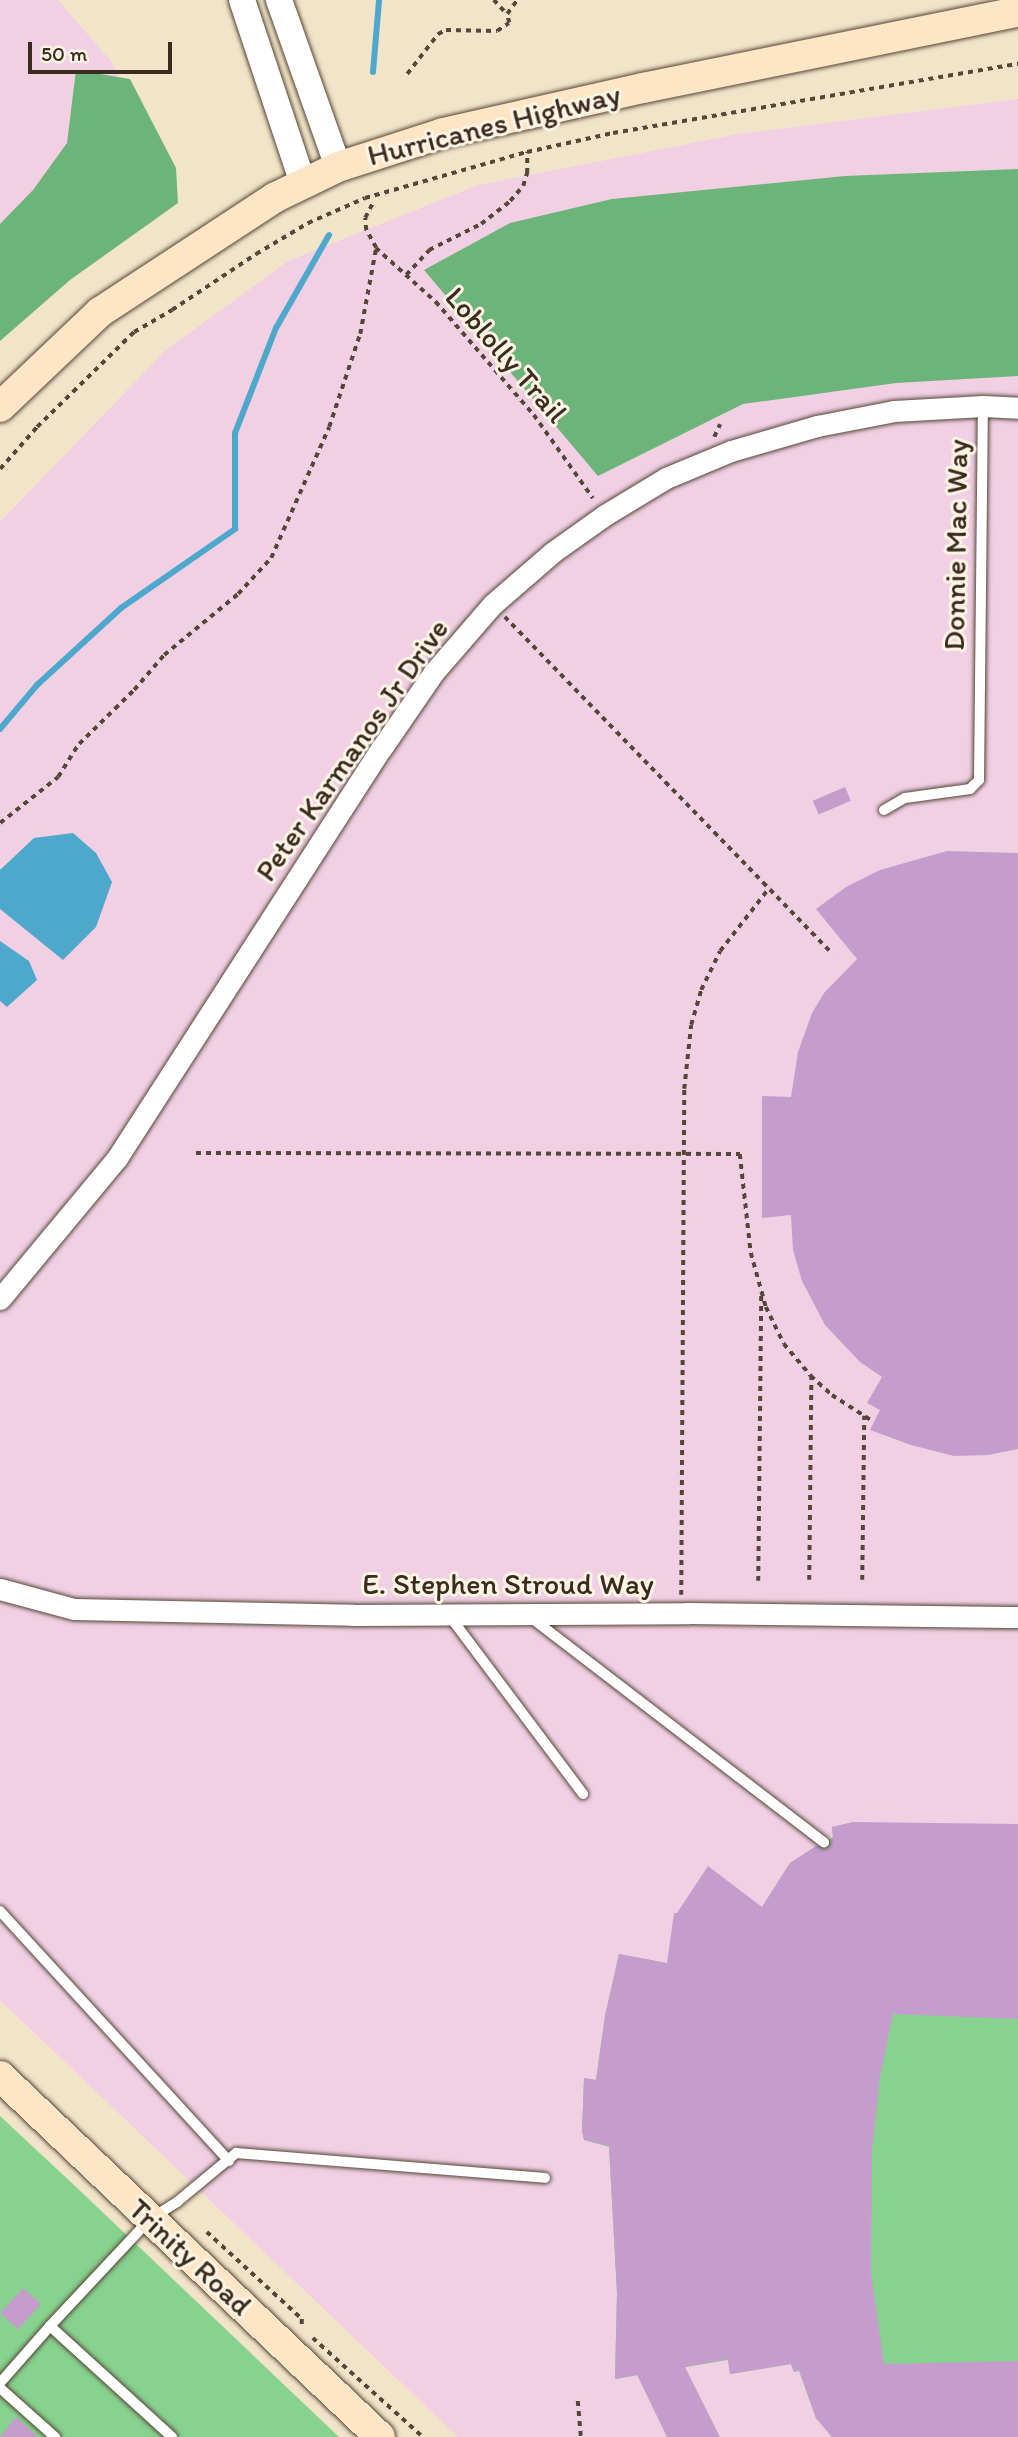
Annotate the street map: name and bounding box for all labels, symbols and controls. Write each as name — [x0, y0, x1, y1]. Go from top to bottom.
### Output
scale bar — [32, 28, 175, 72]
text: 50 m — [41, 41, 87, 66]
street label: Hurricanes Highway — [365, 76, 623, 174]
street label: Loblolly Trail — [438, 281, 574, 429]
street label: Donnie Mac Way — [936, 439, 976, 651]
street label: Peter Karmanos Jr Drive — [248, 612, 456, 888]
street label: E. Stephen Stroud Way — [363, 1566, 653, 1602]
street label: Trinity Road — [121, 2191, 259, 2323]

